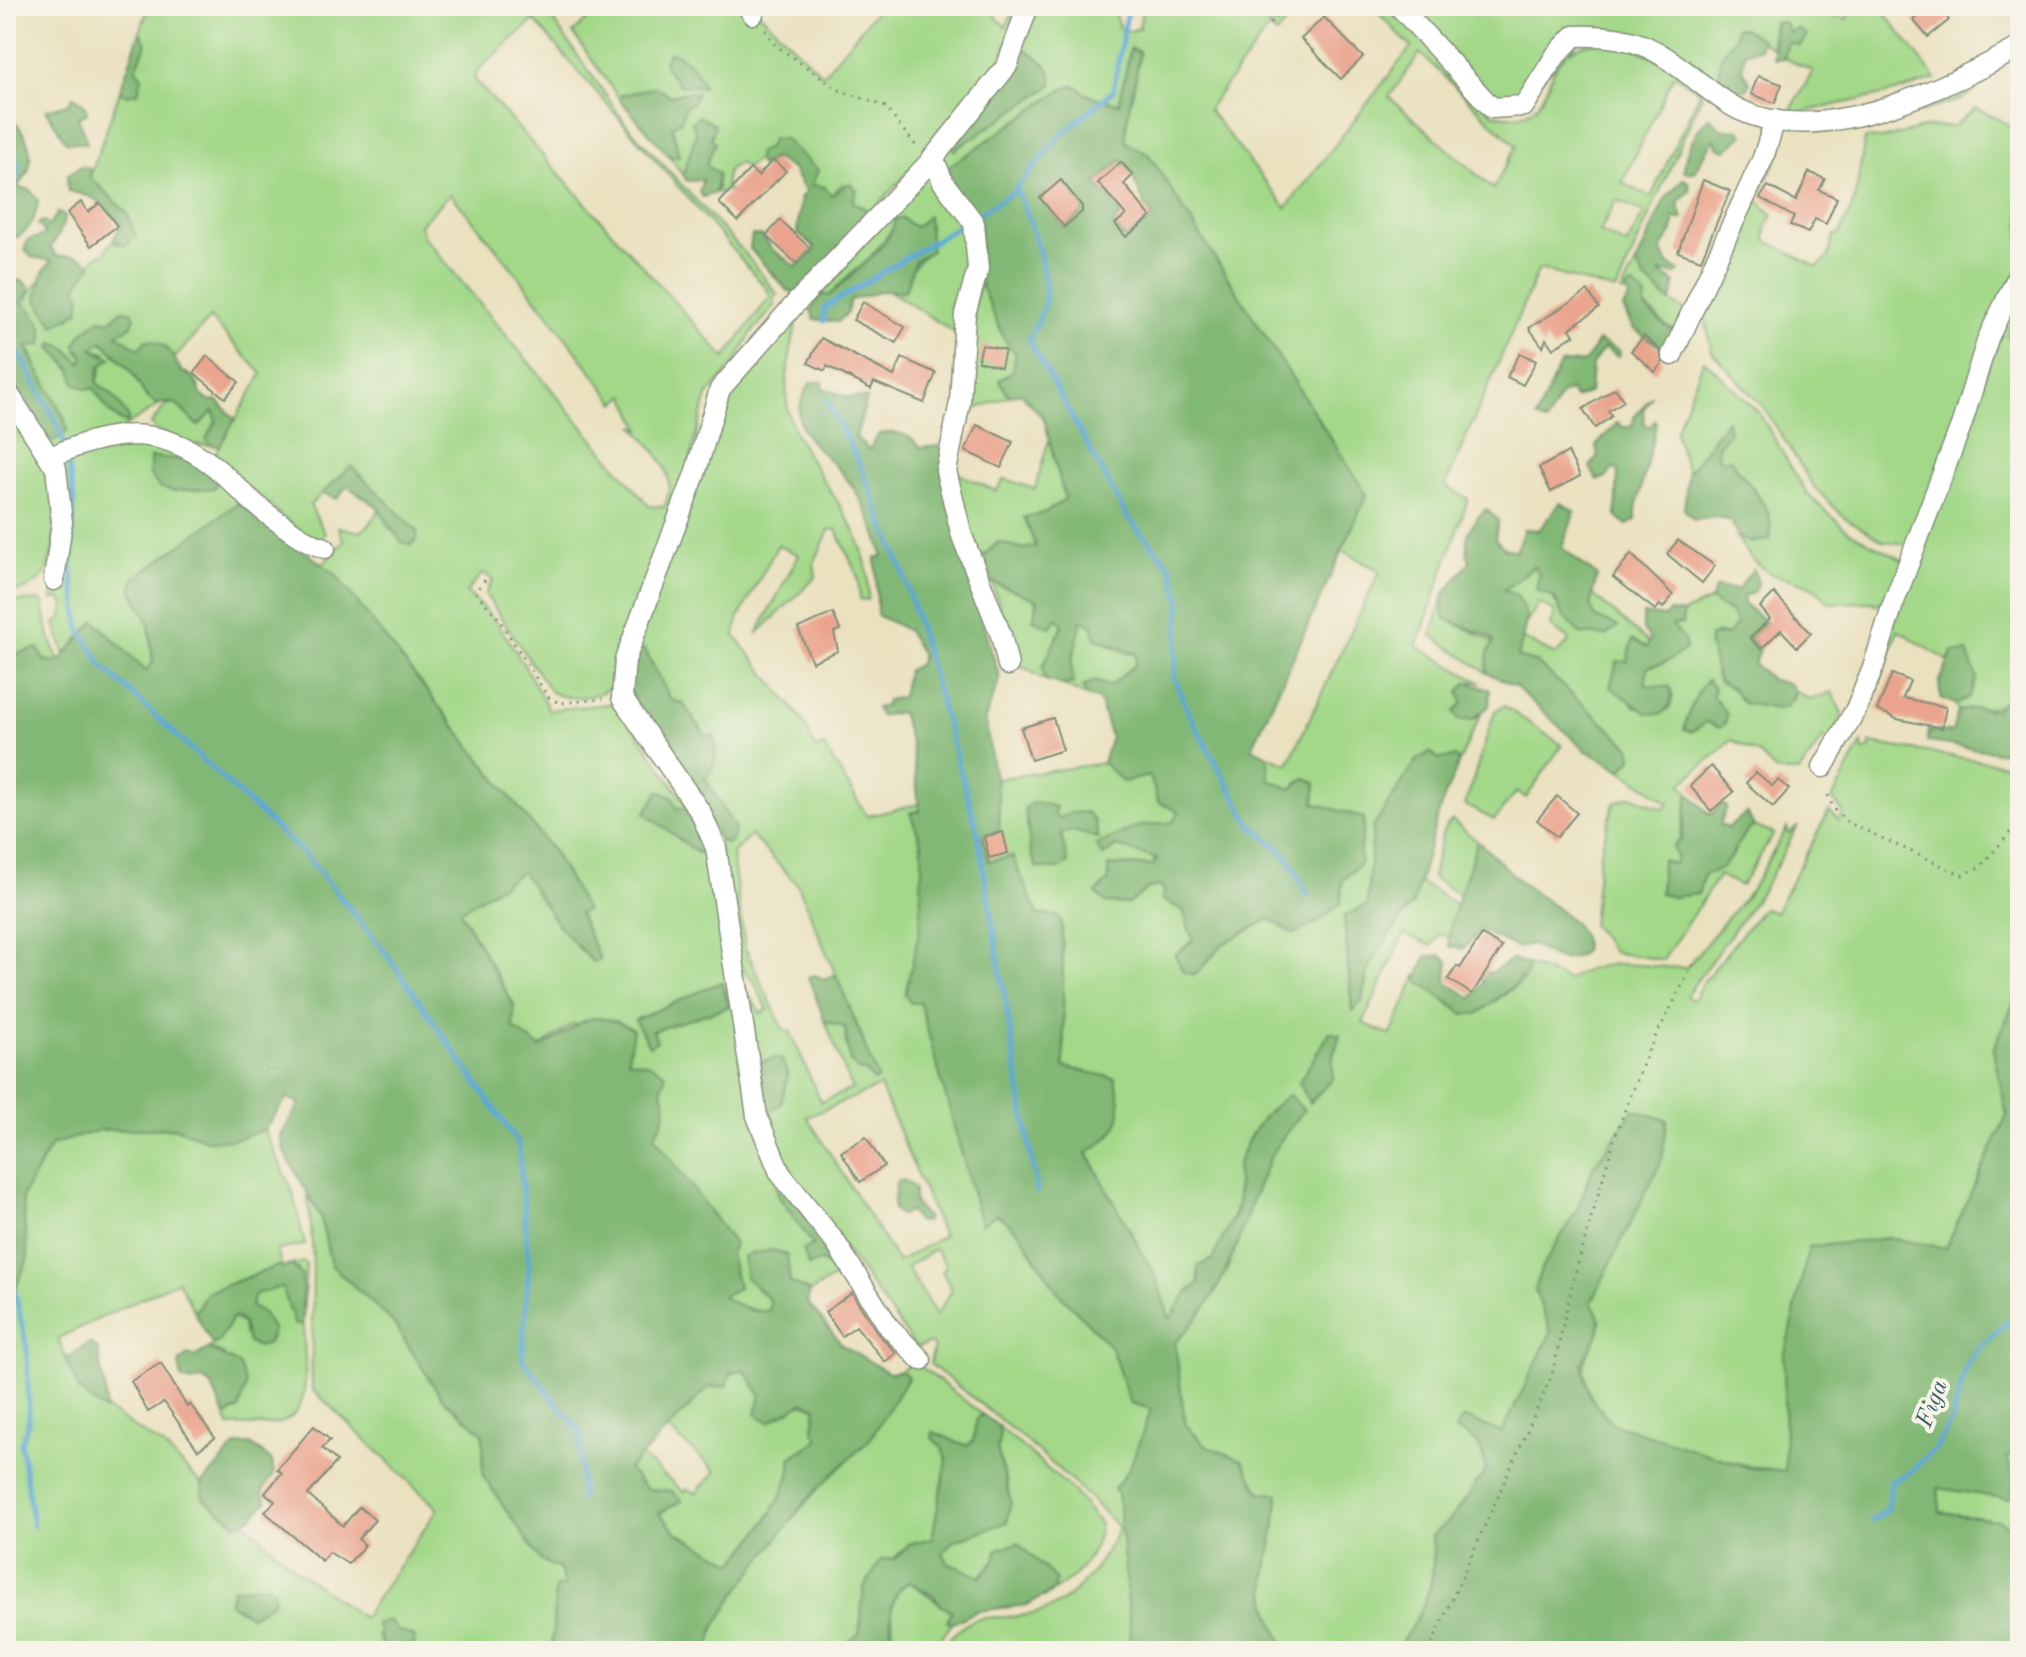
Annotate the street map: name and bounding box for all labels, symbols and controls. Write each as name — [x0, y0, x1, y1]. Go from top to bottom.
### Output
water label: Figa — [1913, 1377, 1953, 1432]

